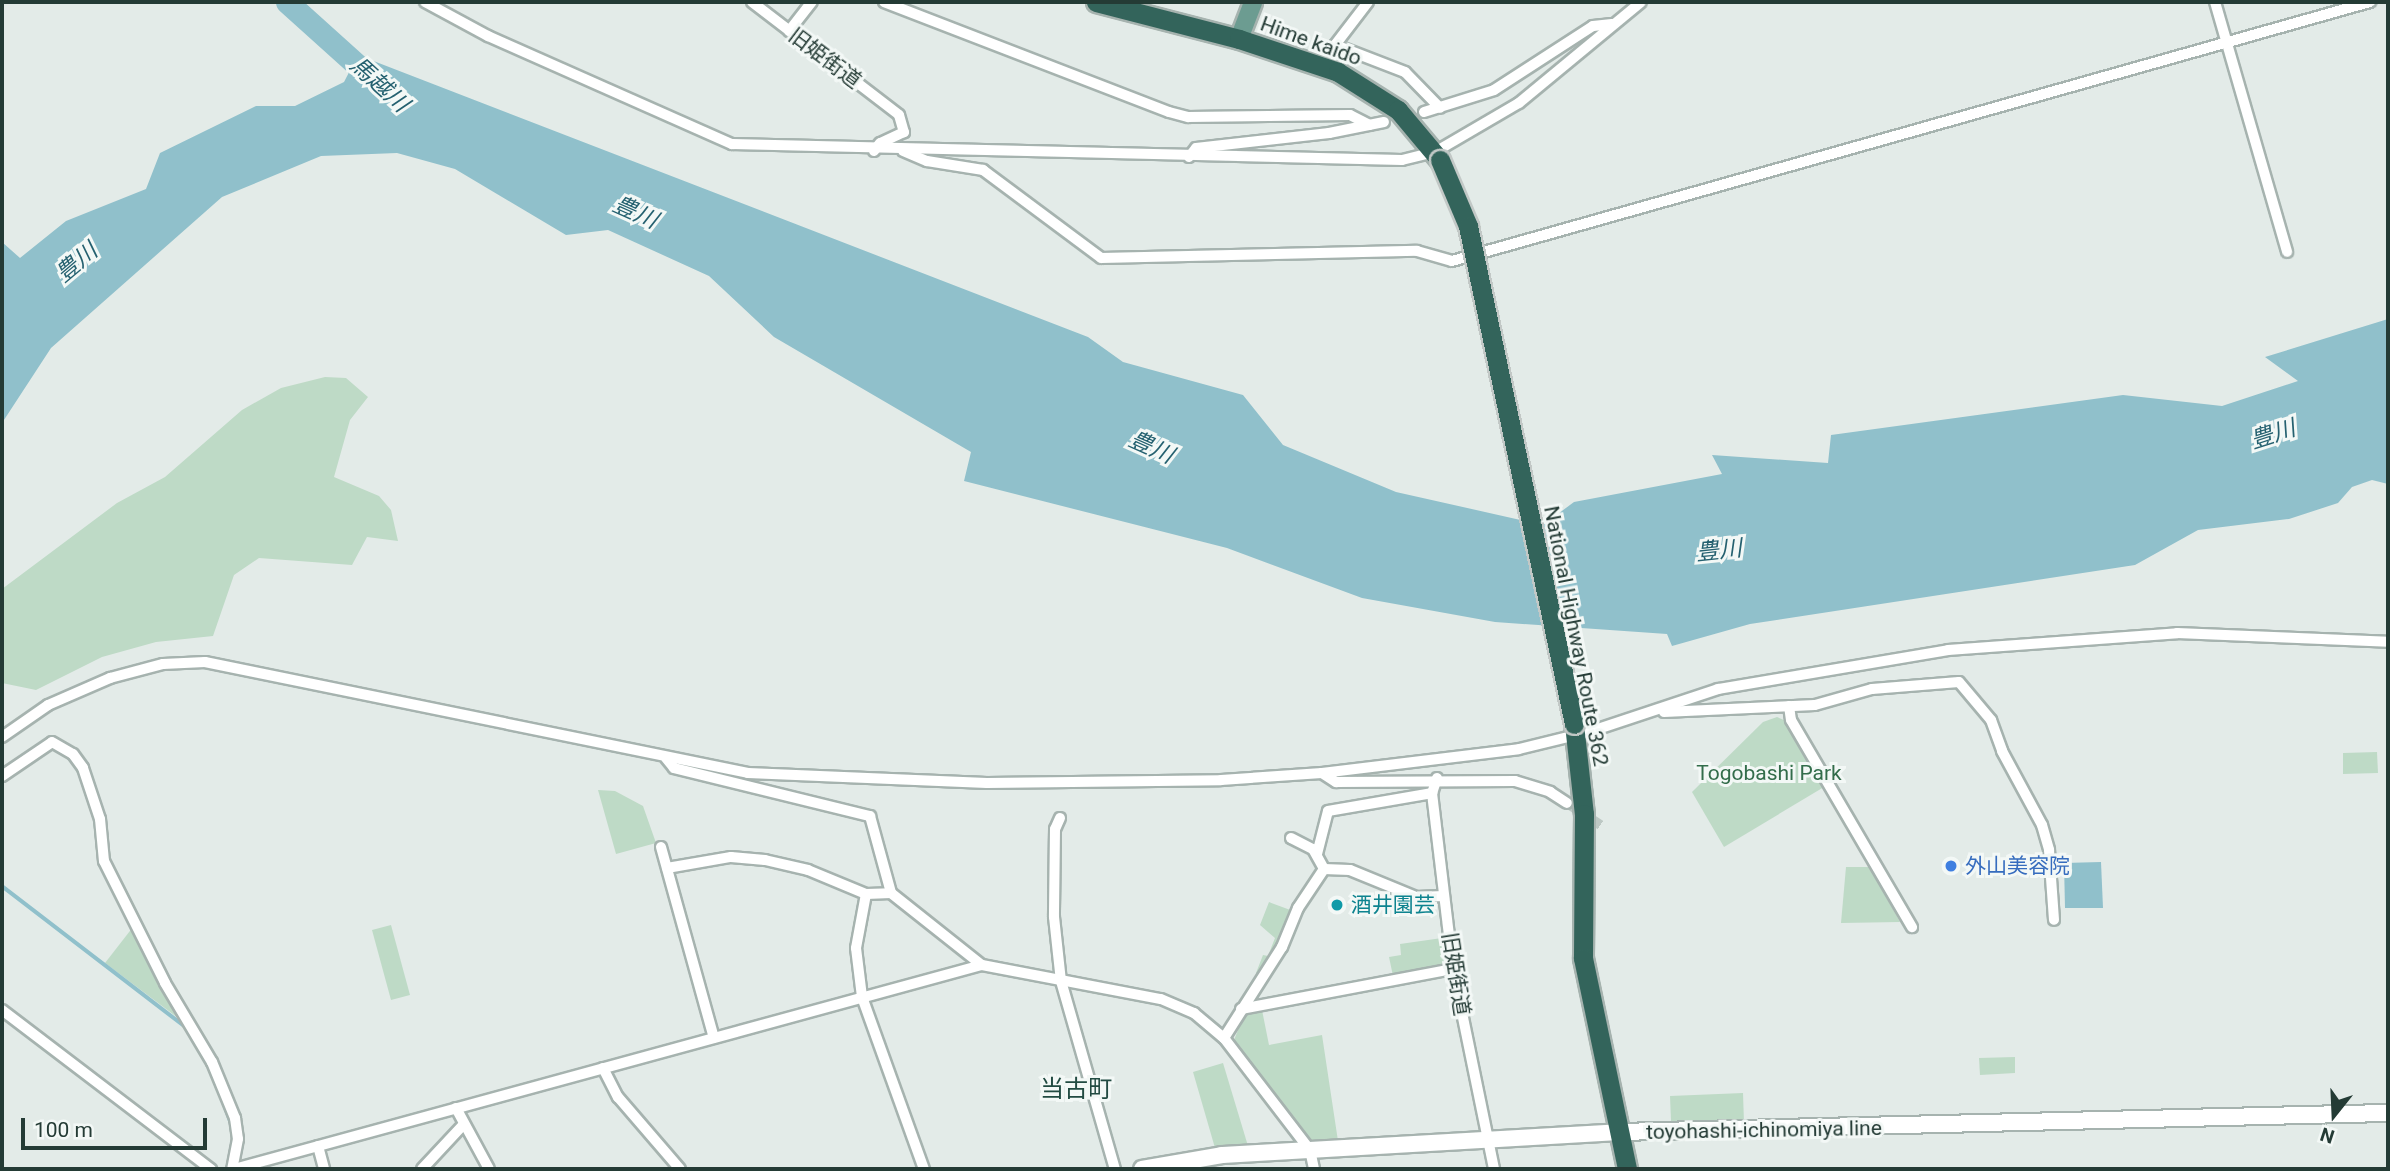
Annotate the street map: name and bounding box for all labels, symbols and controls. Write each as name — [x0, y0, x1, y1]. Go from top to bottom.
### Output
street label: Hime kaido — [1257, 11, 1365, 71]
street label: 旧姫街道 — [784, 23, 866, 93]
water label: 馬越川 — [344, 52, 414, 118]
water label: 豊川 — [608, 191, 662, 235]
water label: 豊川 — [51, 238, 103, 288]
water label: 豊川 — [2247, 415, 2299, 455]
water label: 豊川 — [1124, 426, 1178, 470]
street label: National Highway Route 362 — [1538, 504, 1614, 768]
water label: 豊川 — [1695, 535, 1743, 567]
park label: Togobashi Park — [1696, 760, 1842, 786]
place label: 外山美容院 — [1965, 853, 2070, 879]
marker: 外山美容院 — [1943, 858, 1959, 874]
place label: 酒井園芸 — [1351, 892, 1435, 918]
marker: 酒井園芸 — [1329, 897, 1345, 913]
street label: 旧姫街道 — [1437, 931, 1475, 1017]
district label: 当古町 — [1040, 1076, 1112, 1104]
north arrow — [2299, 1080, 2369, 1150]
scale bar — [24, 1104, 210, 1148]
street label: toyohashi-ichinomiya line — [1646, 1115, 1882, 1145]
text: 100 m — [34, 1118, 93, 1142]
text: N — [2317, 1122, 2337, 1148]

